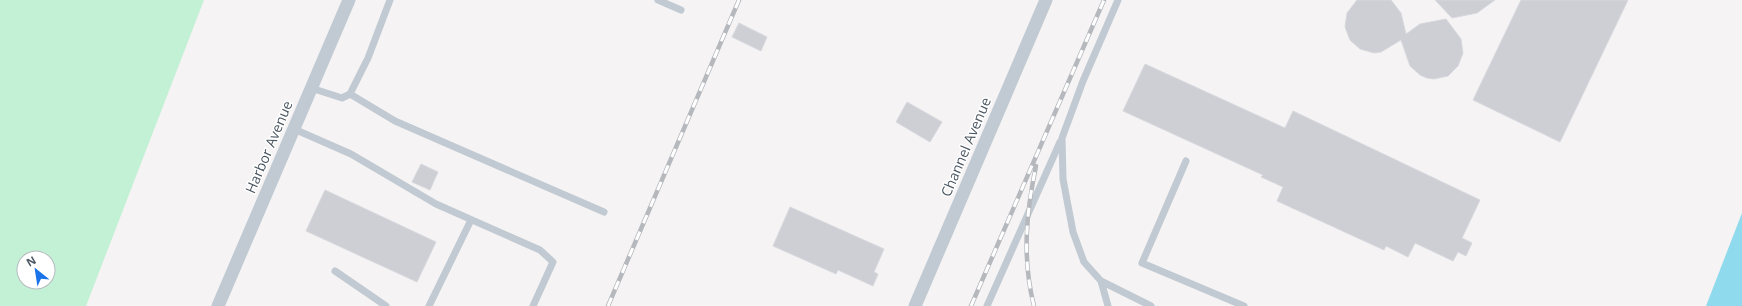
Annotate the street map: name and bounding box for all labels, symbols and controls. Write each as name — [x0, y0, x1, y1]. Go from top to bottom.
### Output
street label: Channel Avenue — [936, 94, 995, 199]
street label: Harbor Avenue — [240, 97, 297, 196]
north arrow — [16, 250, 56, 290]
text: N — [23, 252, 38, 270]

